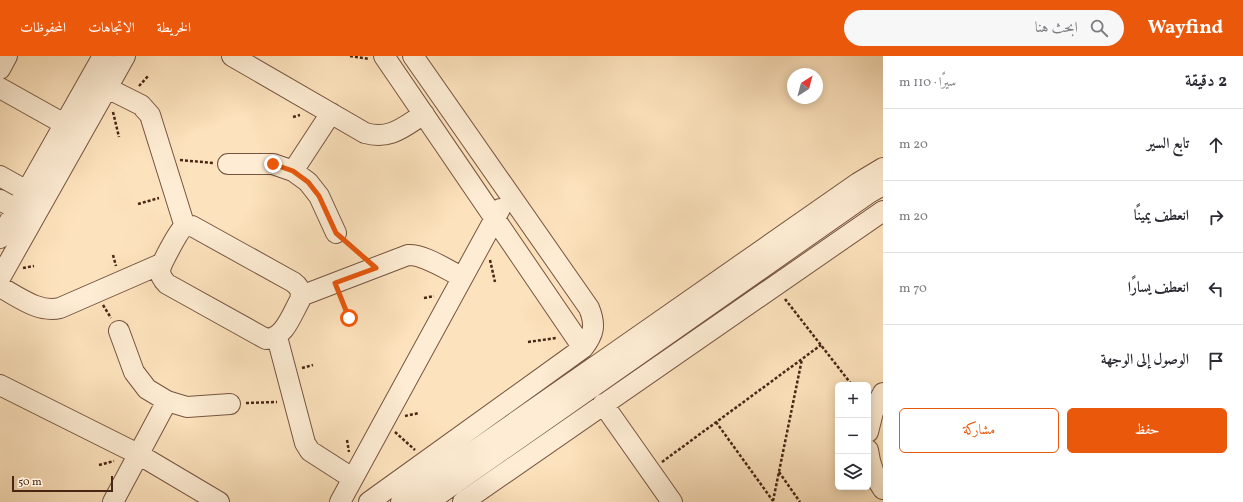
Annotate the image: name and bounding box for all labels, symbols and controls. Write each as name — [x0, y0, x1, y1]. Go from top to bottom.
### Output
search box — [844, 10, 1124, 46]
text: Wayfind — [1148, 15, 1223, 41]
icon: search — [1088, 17, 1110, 39]
text: ابحث هنا — [1035, 18, 1078, 39]
text: المحفوظات — [20, 19, 66, 38]
text: الاتجاهات — [88, 19, 135, 38]
text: الخريطة — [157, 19, 191, 38]
north arrow — [787, 68, 823, 104]
text: 2 دقيقة — [1185, 70, 1227, 93]
text: سيرًا · 110 m — [899, 74, 956, 92]
text: تابع السير — [1147, 134, 1189, 155]
icon: ahead — [1205, 134, 1227, 156]
text: 20 m — [899, 136, 928, 154]
route end — [264, 155, 282, 173]
text: انعطف يمينًا — [1134, 206, 1189, 227]
icon: right — [1205, 206, 1227, 228]
text: 20 m — [899, 208, 928, 226]
text: انعطف يسارًا — [1128, 278, 1189, 299]
icon: left — [1205, 278, 1227, 300]
text: 70 m — [899, 280, 927, 298]
route start — [340, 309, 358, 327]
text: الوصول إلى الوجهة — [1101, 350, 1189, 371]
icon: arrive — [1205, 350, 1227, 372]
map controls — [835, 382, 871, 490]
button: + — [835, 382, 871, 418]
button: مشاركة — [899, 408, 1059, 453]
button: حفظ — [1067, 408, 1227, 453]
button: − — [835, 418, 871, 454]
button: layers — [835, 454, 871, 490]
scale bar — [12, 474, 113, 493]
text: 50 m — [18, 475, 42, 490]

